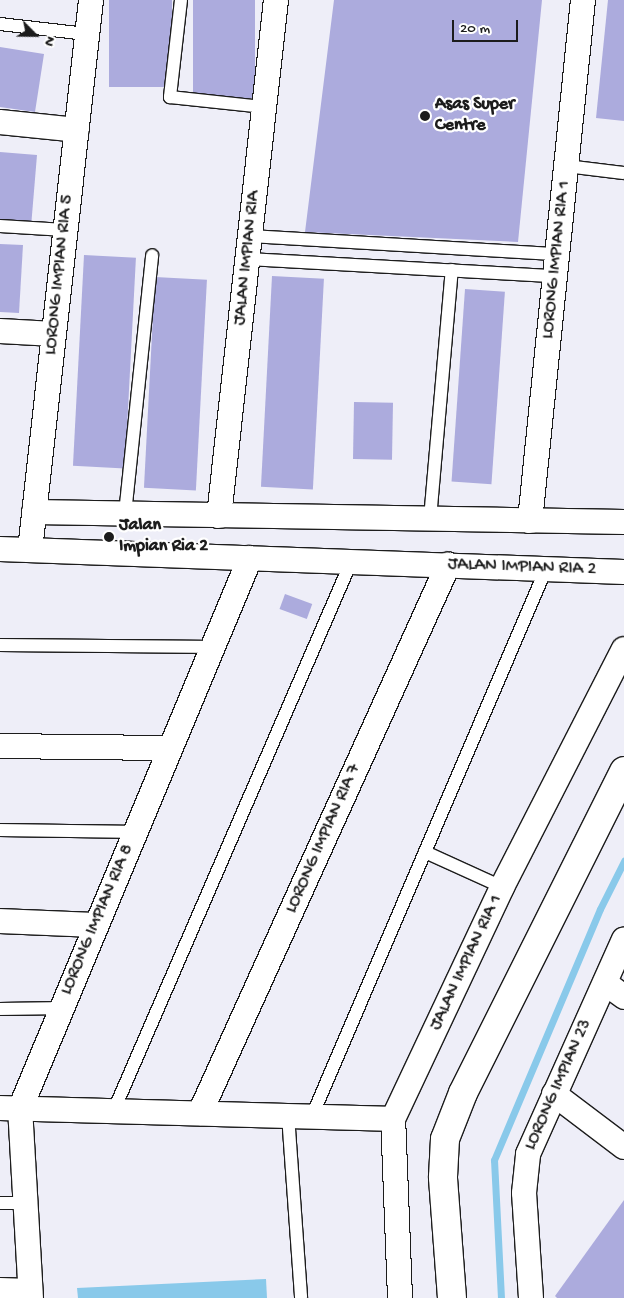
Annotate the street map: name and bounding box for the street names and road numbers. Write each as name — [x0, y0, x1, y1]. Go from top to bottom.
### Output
street label: LORONG IMPIAN RIA 1 — [538, 180, 576, 340]
street label: JALAN IMPIAN RIA — [230, 190, 266, 326]
street label: LORONG IMPIAN RIA 5 — [41, 194, 79, 356]
street label: JALAN IMPIAN RIA 2 — [447, 555, 597, 581]
street label: LORONG IMPIAN RIA 7 — [281, 761, 367, 917]
street label: LORONG IMPIAN RIA 8 — [57, 842, 139, 998]
street label: JALAN IMPIAN RIA 1 — [426, 892, 508, 1034]
street label: LORONG IMPIAN 23 — [520, 1016, 598, 1154]

